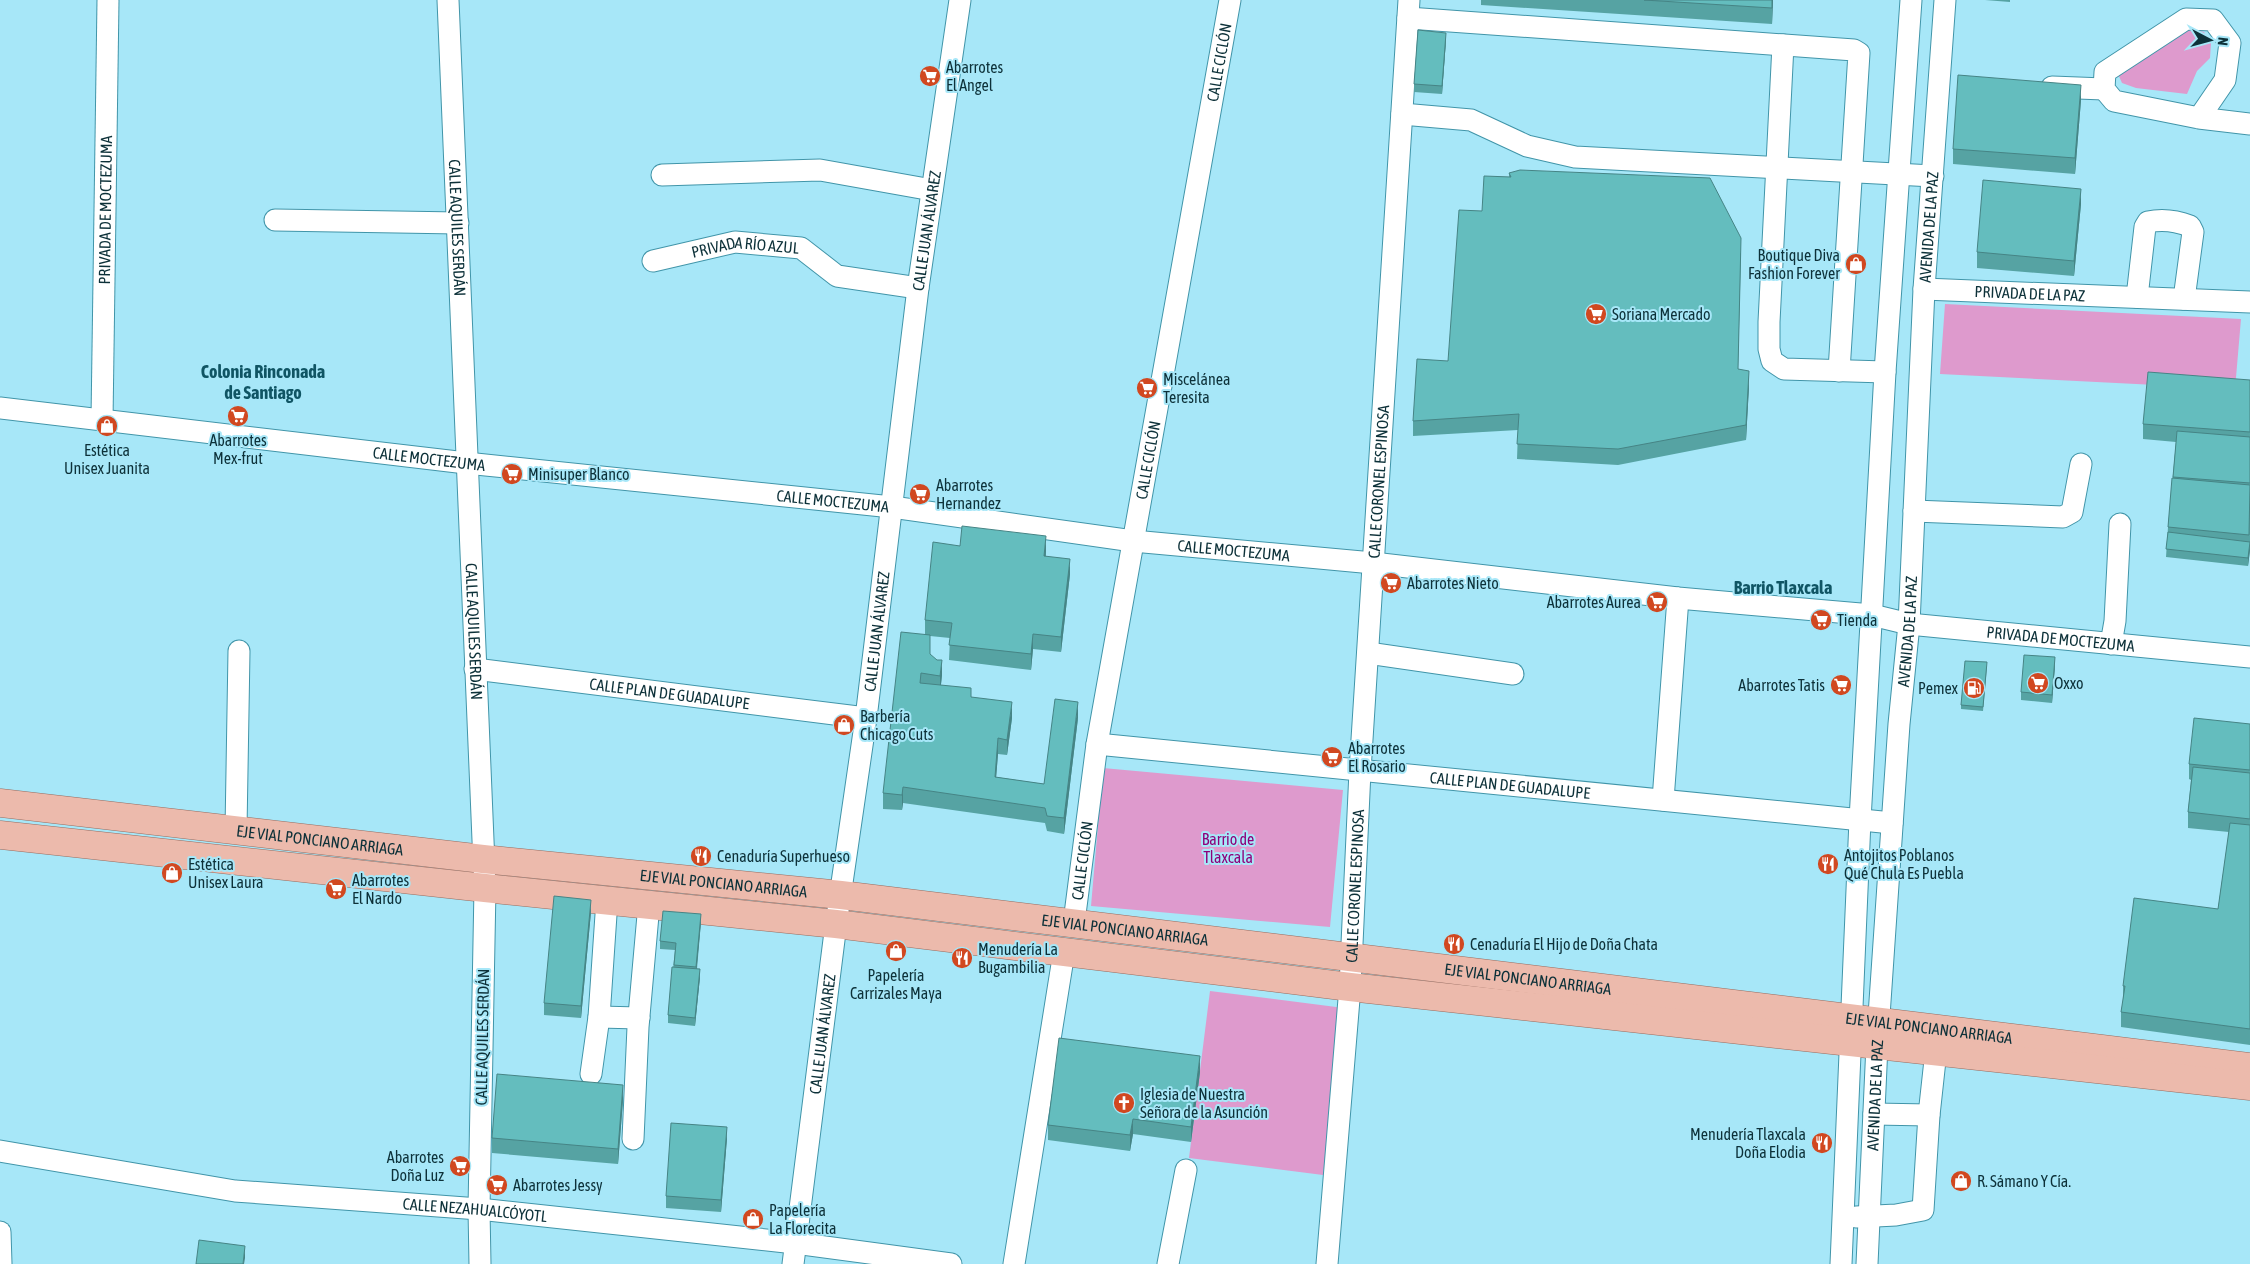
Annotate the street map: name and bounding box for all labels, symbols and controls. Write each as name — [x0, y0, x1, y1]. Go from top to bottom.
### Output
north arrow — [2185, 15, 2235, 65]
street label: CALLE CICLÓN — [1203, 21, 1235, 103]
text: N — [2215, 36, 2231, 46]
place label: Abarrotes El Angel — [946, 58, 1004, 95]
supermarket icon: Abarrotes El Angel — [918, 64, 942, 88]
street label: PRIVADA DE MOCTEZUMA — [95, 135, 115, 285]
street label: CALLE AQUILES SERDÁN — [446, 159, 469, 297]
street label: CALLE JUAN ÁLVAREZ — [909, 169, 944, 292]
street label: AVENIDA DE LA PAZ — [1915, 171, 1942, 283]
street label: PRIVADA RÍO AZUL — [690, 233, 801, 261]
place label: Boutique Diva Fashion Forever — [1748, 246, 1840, 282]
shop icon: Boutique Diva Fashion Forever — [1844, 252, 1868, 276]
street label: PRIVADA DE LA PAZ — [1974, 282, 2086, 304]
supermarket icon: Soriana Mercado — [1584, 302, 1608, 326]
place label: Soriana Mercado — [1612, 305, 1711, 323]
district label: Colonia Rinconada de Santiago — [201, 361, 325, 403]
place label: Miscelánea Teresita — [1163, 370, 1230, 406]
supermarket icon: Miscelánea Teresita — [1135, 376, 1159, 400]
supermarket icon: Abarrotes Mex-frut — [226, 404, 250, 428]
street label: CALLE CORONEL ESPINOSA — [1365, 404, 1392, 559]
shop icon: Estética Unisex Juanita — [95, 414, 119, 438]
street label: CALLE CICLÓN — [1132, 419, 1164, 501]
place label: Abarrotes Mex-frut — [209, 431, 267, 467]
place label: Estética Unisex Juanita — [64, 441, 150, 477]
street label: CALLE MOCTEZUMA — [372, 443, 486, 474]
supermarket icon: Minisuper Blanco — [500, 462, 524, 486]
place label: Minisuper Blanco — [528, 465, 629, 484]
place label: Abarrotes Hernandez — [936, 476, 1001, 512]
supermarket icon: Abarrotes Hernandez — [908, 482, 932, 506]
street label: CALLE MOCTEZUMA — [776, 486, 890, 516]
street label: CALLE MOCTEZUMA — [1177, 536, 1291, 564]
street label: CALLE AQUILES SERDÁN — [462, 563, 486, 700]
street label: CALLE JUAN ÁLVAREZ — [860, 570, 893, 693]
supermarket icon: Abarrotes Nieto — [1379, 571, 1403, 595]
place label: Abarrotes Nieto — [1407, 574, 1499, 592]
street label: AVENIDA DE LA PAZ — [1894, 575, 1920, 688]
district label: Barrio Tlaxcala — [1734, 577, 1832, 598]
supermarket icon: Abarrotes Aurea — [1645, 590, 1669, 614]
place label: Abarrotes Aurea — [1547, 593, 1641, 611]
supermarket icon: Tienda — [1809, 608, 1833, 632]
place label: Tienda — [1837, 611, 1877, 629]
street label: PRIVADA DE MOCTEZUMA — [1986, 623, 2136, 655]
supermarket icon: Oxxo — [2026, 671, 2050, 695]
supermarket icon: Abarrotes Tatis — [1829, 673, 1853, 697]
street label: CALLE PLAN DE GUADALUPE — [589, 674, 751, 712]
place label: Oxxo — [2054, 674, 2084, 692]
place label: Abarrotes Tatis — [1738, 676, 1825, 694]
fuel station icon: Pemex — [1962, 676, 1986, 700]
place label: Pemex — [1918, 679, 1959, 697]
place label: Barbería Chicago Cuts — [860, 707, 934, 744]
shop icon: Barbería Chicago Cuts — [832, 713, 856, 737]
place label: Abarrotes El Rosario — [1348, 739, 1406, 775]
supermarket icon: Abarrotes El Rosario — [1320, 745, 1344, 769]
street label: CALLE PLAN DE GUADALUPE — [1429, 768, 1591, 802]
street label: CALLE CORONEL ESPINOSA — [1342, 809, 1367, 963]
street label: CALLE CICLÓN — [1068, 820, 1096, 901]
street label: EJE VIAL PONCIANO ARRIAGA — [235, 821, 405, 859]
park label: Barrio de Tlaxcala — [1202, 830, 1254, 866]
restaurant icon: Cenaduría Superhueso — [689, 844, 713, 868]
place label: Antojitos Poblanos Qué Chula Es Puebla — [1844, 846, 1964, 882]
place label: Cenaduría Superhueso — [717, 847, 850, 866]
restaurant icon: Antojitos Poblanos Qué Chula Es Puebla — [1816, 852, 1840, 876]
place label: Estética Unisex Laura — [188, 855, 264, 891]
shop icon: Estética Unisex Laura — [160, 861, 184, 885]
street label: EJE VIAL PONCIANO ARRIAGA — [639, 866, 808, 901]
place label: Abarrotes El Nardo — [352, 871, 410, 907]
supermarket icon: Abarrotes El Nardo — [324, 877, 348, 901]
street label: EJE VIAL PONCIANO ARRIAGA — [1040, 911, 1210, 949]
restaurant icon: Cenaduría El Hijo de Doña Chata — [1442, 932, 1466, 956]
place label: Cenaduría El Hijo de Doña Chata — [1470, 935, 1658, 954]
shop icon: Papelería Carrizales Maya — [884, 939, 908, 963]
place label: Menudería La Bugambilia — [978, 940, 1058, 977]
restaurant icon: Menudería La Bugambilia — [950, 946, 974, 970]
street label: EJE VIAL PONCIANO ARRIAGA — [1443, 960, 1613, 998]
place label: Papelería Carrizales Maya — [850, 966, 942, 1003]
street label: CALLE AQUILES SERDÁN — [472, 968, 492, 1106]
street label: CALLE JUAN ÁLVAREZ — [806, 973, 839, 1095]
street label: EJE VIAL PONCIANO ARRIAGA — [1844, 1009, 2014, 1047]
street label: AVENIDA DE LA PAZ — [1863, 1039, 1886, 1151]
place label: Iglesia de Nuestra Señora de la Asunción — [1140, 1085, 1268, 1121]
church icon: Iglesia de Nuestra Señora de la Asunción — [1112, 1091, 1136, 1115]
place label: Menudería Tlaxcala Doña Elodia — [1690, 1125, 1806, 1161]
restaurant icon: Menudería Tlaxcala Doña Elodia — [1810, 1131, 1834, 1155]
place label: Abarrotes Doña Luz — [387, 1148, 444, 1184]
supermarket icon: Abarrotes Doña Luz — [448, 1154, 472, 1178]
shop icon: R. Sámano Y Cía. — [1949, 1169, 1973, 1193]
place label: R. Sámano Y Cía. — [1977, 1172, 2071, 1190]
supermarket icon: Abarrotes Jessy — [485, 1173, 509, 1197]
place label: Abarrotes Jessy — [513, 1176, 603, 1195]
street label: CALLE NEZAHUALCÓYOTL — [402, 1194, 549, 1225]
place label: Papelería La Florecita — [769, 1201, 836, 1237]
shop icon: Papelería La Florecita — [741, 1207, 765, 1231]

